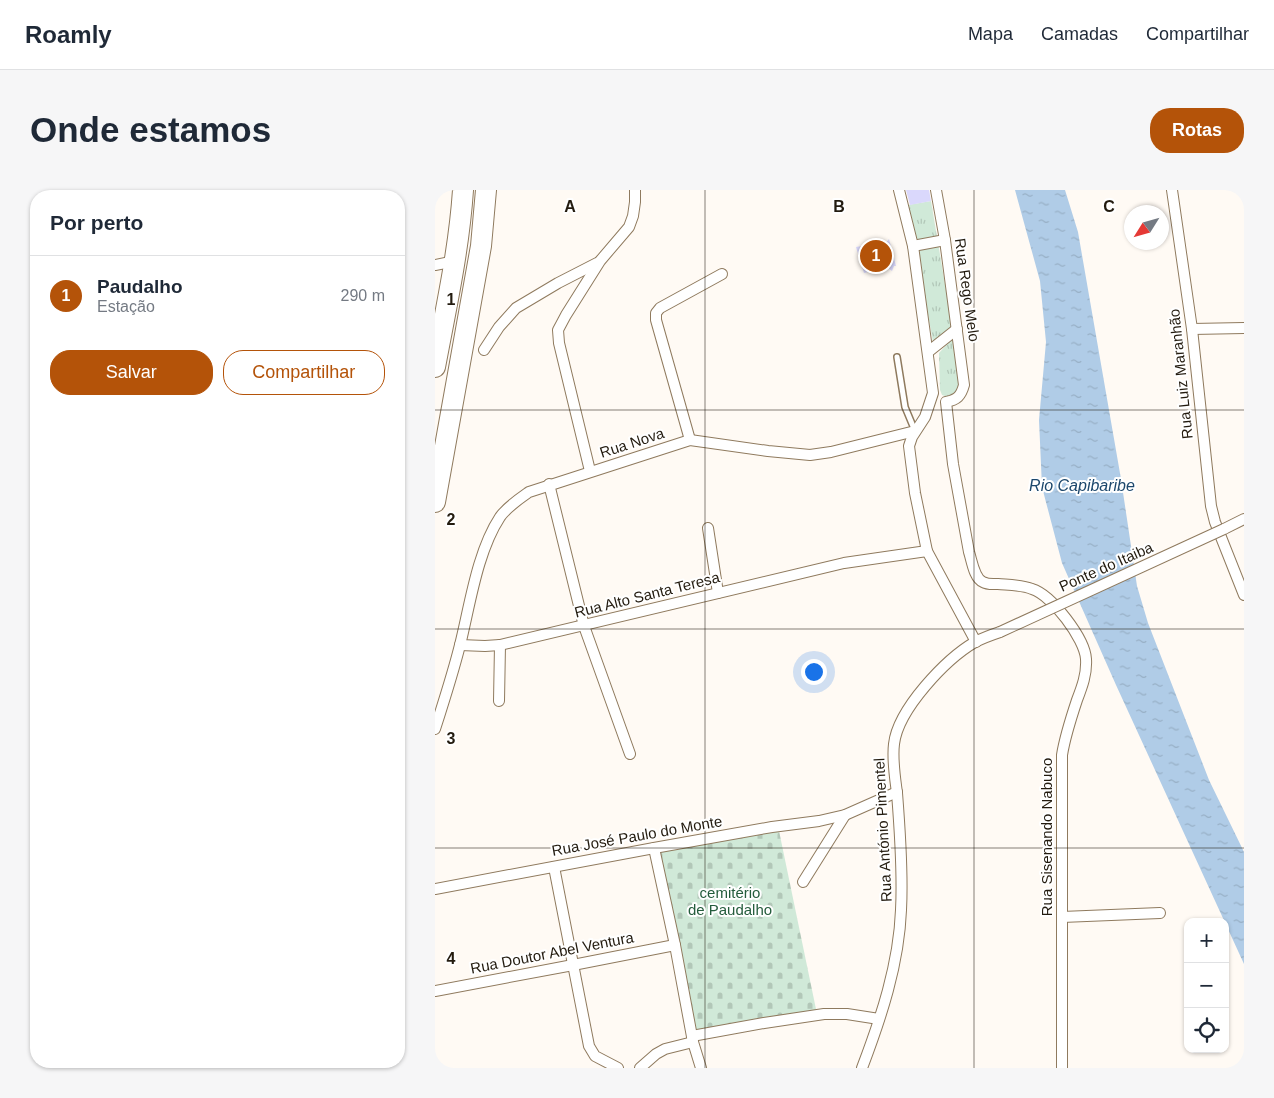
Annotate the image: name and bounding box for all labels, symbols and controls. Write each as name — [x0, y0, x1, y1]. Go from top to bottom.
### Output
text: Roamly — [25, 21, 112, 48]
text: Mapa — [968, 24, 1013, 44]
text: Camadas — [1041, 24, 1118, 44]
text: Compartilhar — [1146, 24, 1249, 44]
button: Rotas — [1150, 108, 1244, 153]
text: Onde estamos — [30, 110, 271, 149]
text: A — [564, 198, 576, 215]
text: B — [833, 198, 845, 215]
text: C — [1103, 198, 1115, 215]
north arrow — [1124, 205, 1169, 250]
text: Por perto — [50, 211, 143, 234]
pin: 1 — [860, 237, 892, 275]
street label: Rua Rego Melo — [952, 237, 983, 343]
text: Paudalho — [97, 276, 183, 297]
text: 1 — [62, 287, 70, 304]
text: 290 m — [341, 287, 385, 304]
text: 1 — [447, 291, 456, 308]
text: Estação — [97, 298, 155, 315]
street label: Rua Luiz Maranhão — [1165, 308, 1196, 440]
button: Salvar — [50, 350, 213, 395]
button: Compartilhar — [223, 350, 385, 395]
street label: Rua Nova — [597, 424, 667, 461]
water label: Rio Capibaribe — [1029, 477, 1135, 494]
text: 2 — [447, 511, 456, 528]
street label: Ponte do Itaiba — [1056, 538, 1156, 595]
street label: Rua Alto Santa Teresa — [573, 568, 722, 621]
your location — [801, 659, 827, 685]
text: 3 — [447, 730, 456, 747]
street label: Rua António Pimentel — [870, 758, 895, 903]
street label: Rua Sisenando Nabuco — [1038, 758, 1055, 916]
street label: Rua José Paulo do Monte — [550, 812, 723, 859]
park label: cemitério de Paudalho — [688, 884, 772, 918]
map controls — [1184, 918, 1229, 1053]
button: + — [1184, 918, 1229, 963]
street label: Rua Doutor Abel Ventura — [469, 928, 636, 977]
text: 4 — [447, 950, 456, 967]
button: − — [1184, 963, 1229, 1008]
button: locate — [1184, 1008, 1229, 1053]

